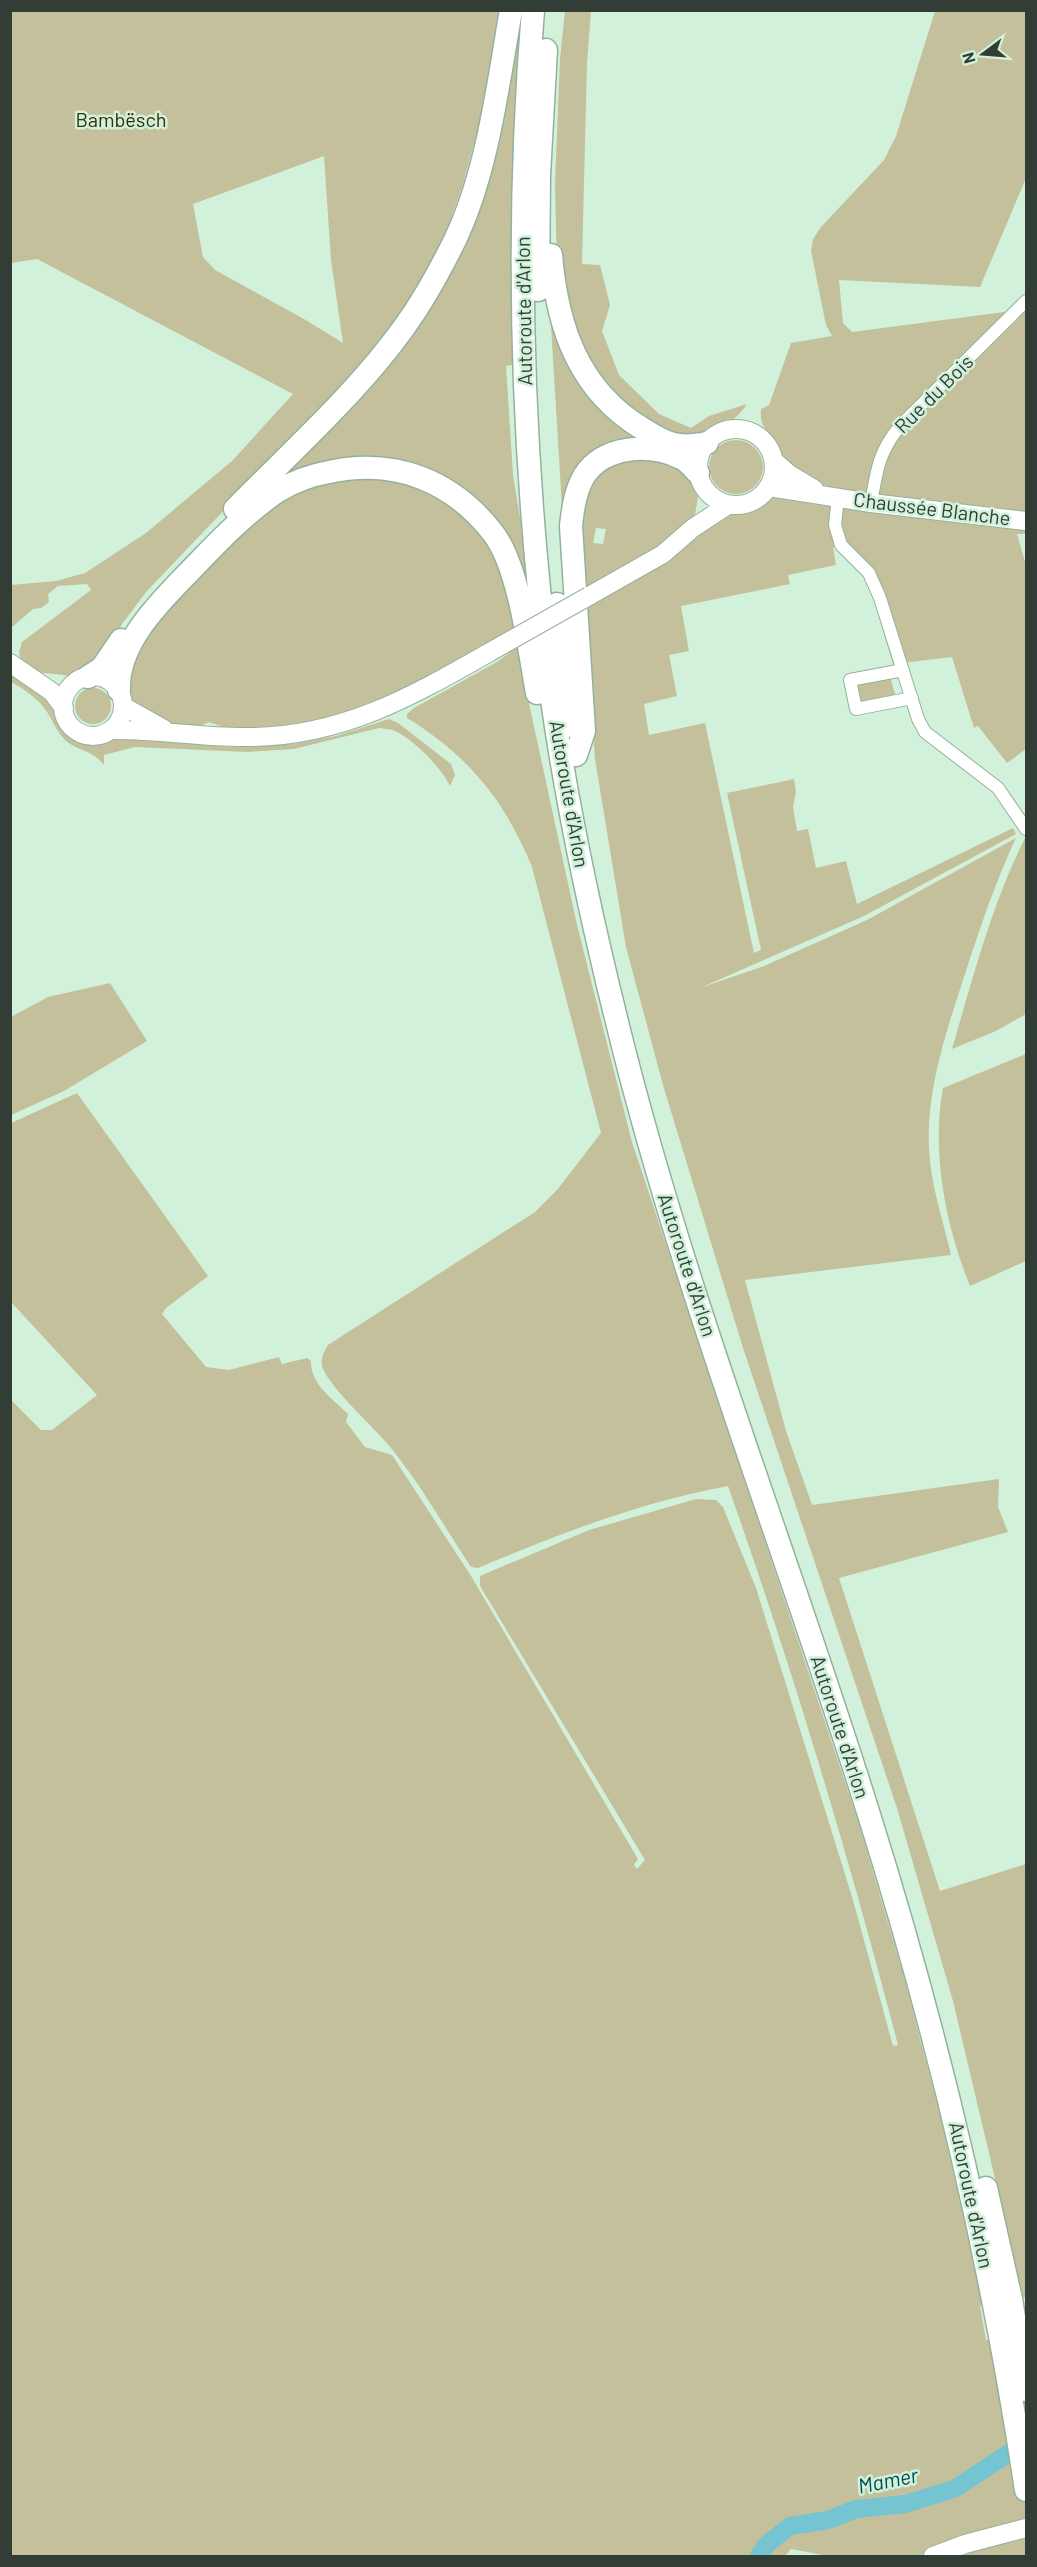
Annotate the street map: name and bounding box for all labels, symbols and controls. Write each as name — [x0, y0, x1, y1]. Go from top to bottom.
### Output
north arrow — [953, 24, 1013, 84]
text: N — [958, 51, 979, 66]
park label: Bambësch — [75, 107, 167, 131]
street label: Autoroute d'Arlon — [510, 236, 536, 386]
street label: Rue du Bois — [889, 349, 978, 438]
street label: Chaussée Blanche — [852, 486, 1012, 530]
street label: Autoroute d'Arlon — [545, 718, 595, 869]
street label: Autoroute d'Arlon — [653, 1190, 722, 1339]
street label: Autoroute d'Arlon — [806, 1652, 875, 1801]
street label: Autoroute d'Arlon — [945, 2119, 999, 2270]
water label: Mamer — [856, 2461, 920, 2498]

